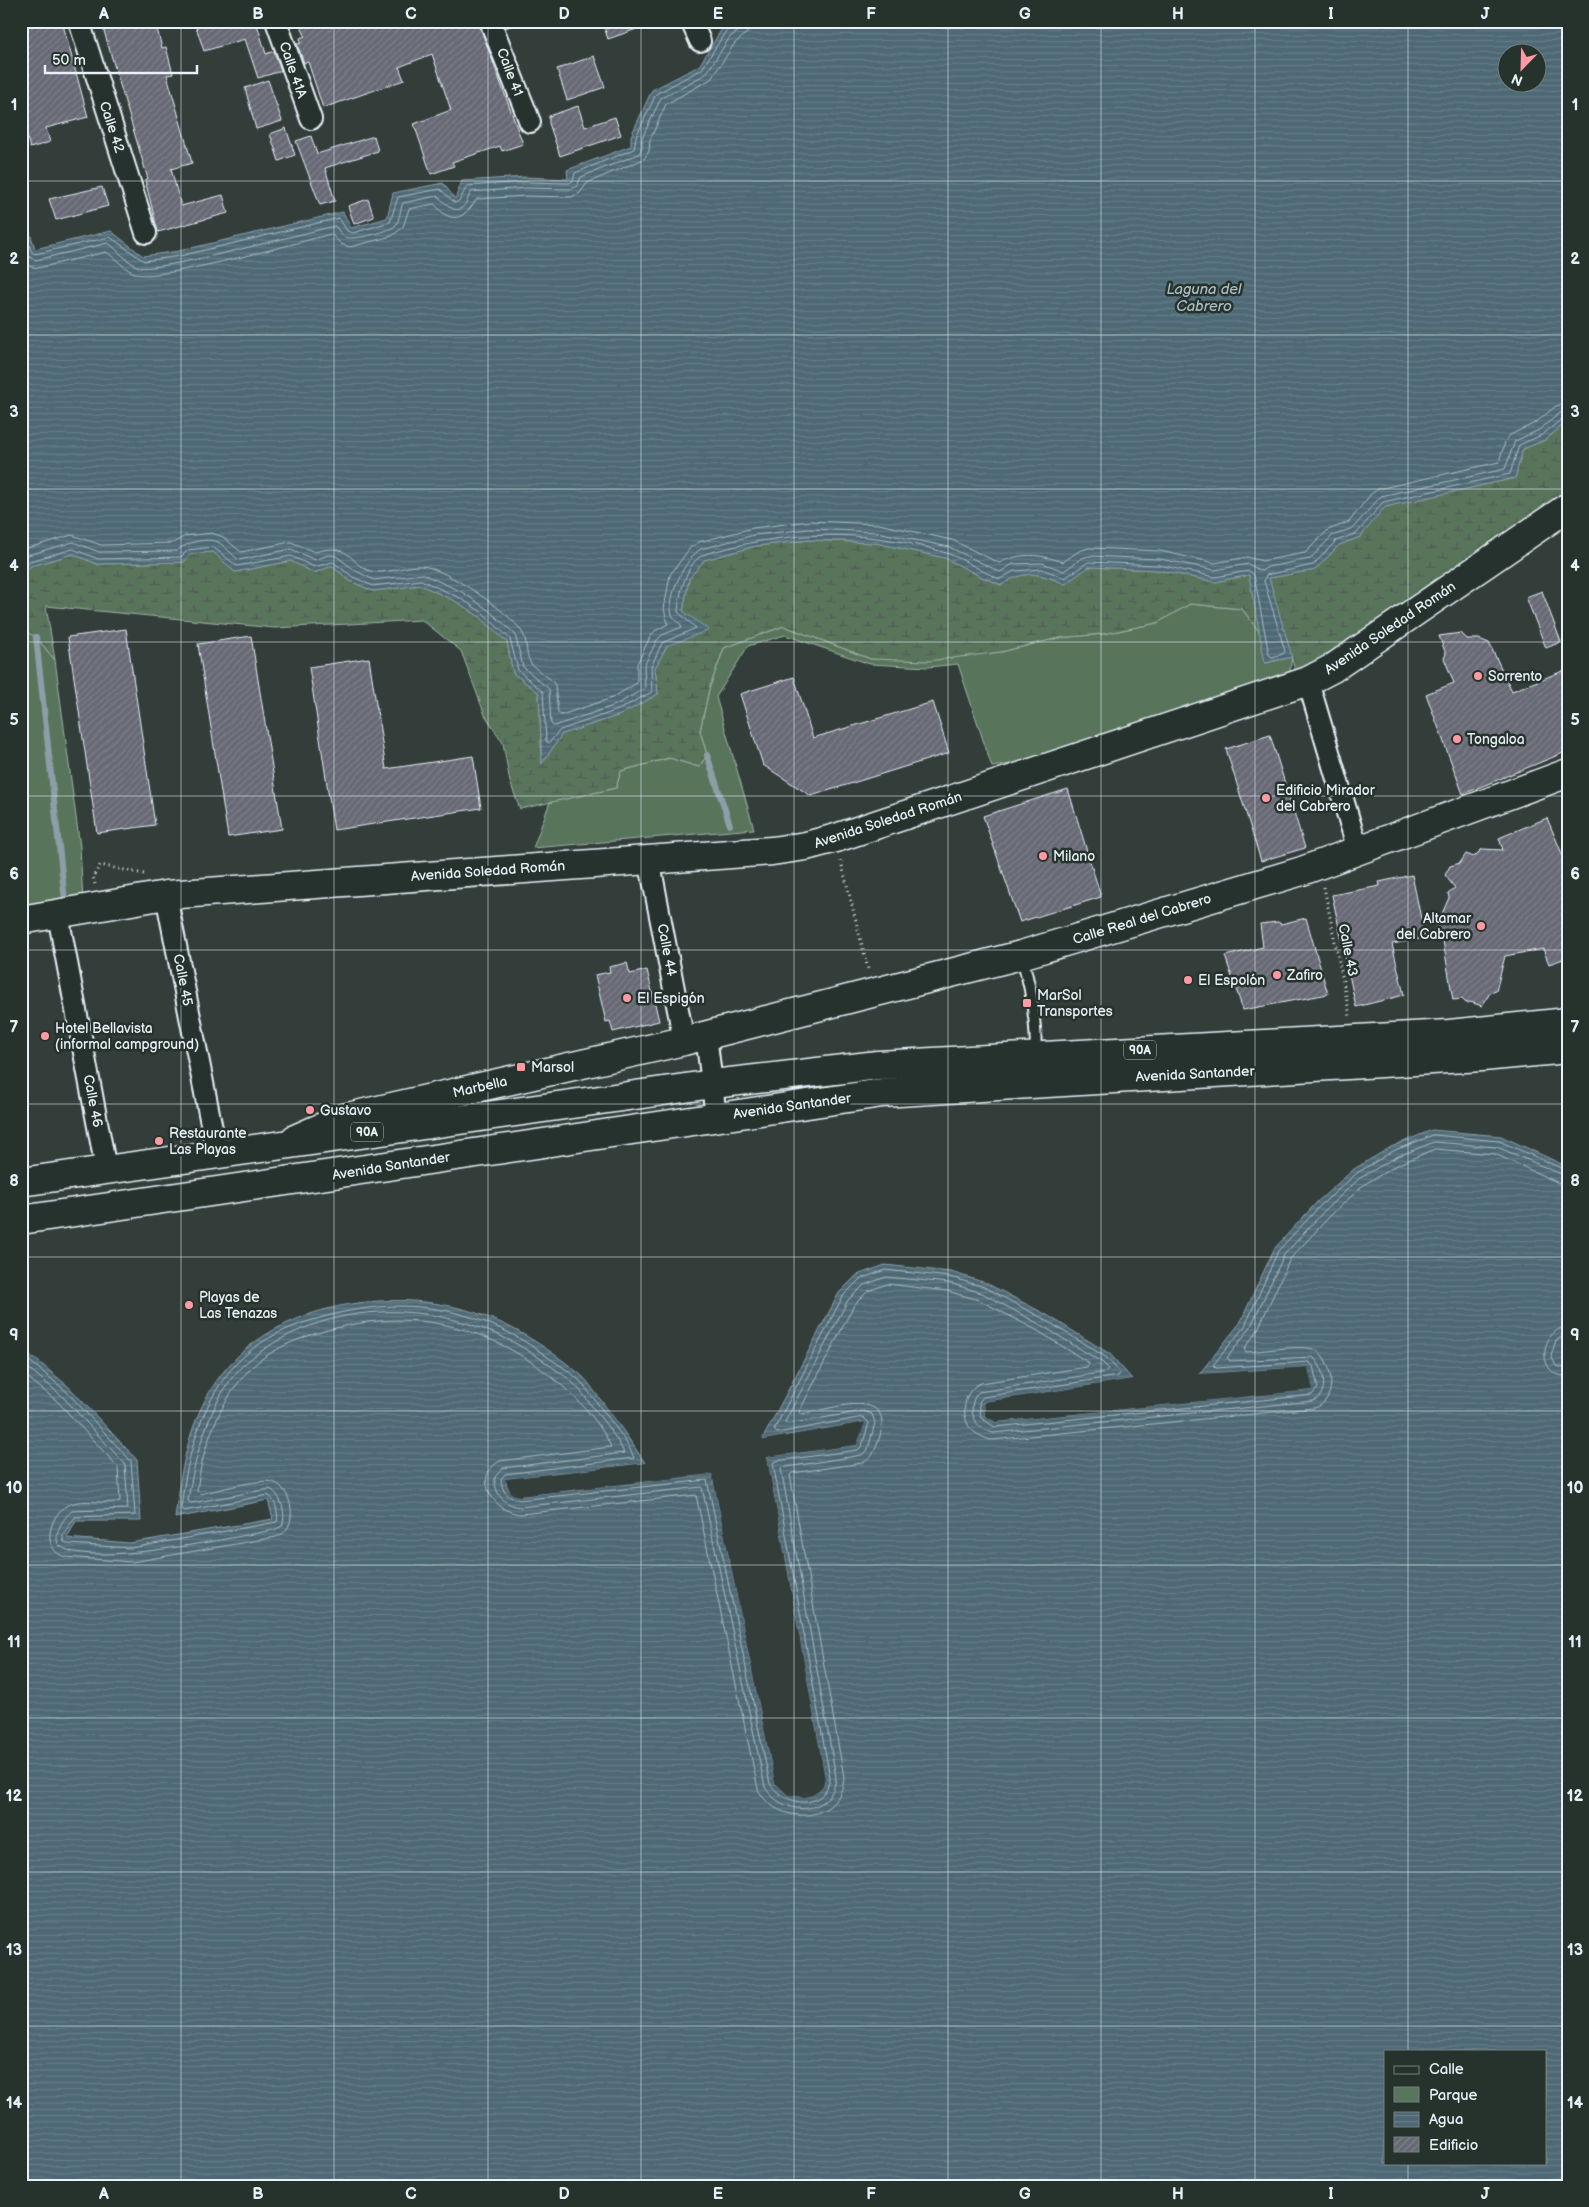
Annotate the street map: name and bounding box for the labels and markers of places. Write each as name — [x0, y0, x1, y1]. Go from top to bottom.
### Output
place label: Sorrento — [1488, 668, 1542, 685]
marker: Sorrento — [1472, 670, 1484, 682]
place label: Tongaloa — [1467, 731, 1525, 748]
marker: Tongaloa — [1451, 733, 1463, 745]
place label: Edificio Mirador del Cabrero — [1276, 782, 1376, 815]
marker: Edificio Mirador del Cabrero — [1260, 792, 1272, 804]
place label: Milano — [1053, 848, 1095, 865]
marker: Milano — [1037, 850, 1049, 862]
place label: Altamar del Cabrero — [1396, 910, 1472, 943]
marker: Altamar del Cabrero — [1475, 920, 1487, 932]
place label: Zafiro — [1286, 967, 1323, 984]
marker: Zafiro — [1271, 969, 1283, 981]
place label: El Espolón — [1198, 972, 1265, 989]
marker: El Espolón — [1182, 974, 1194, 986]
place label: MarSol Transportes — [1037, 987, 1113, 1020]
place label: El Espigón — [637, 990, 705, 1007]
marker: El Espigón — [621, 992, 633, 1004]
marker: MarSol Transportes — [1021, 997, 1033, 1009]
place label: Hotel Bellavista (informal campground) — [55, 1020, 199, 1053]
marker: Hotel Bellavista (informal campground) — [39, 1030, 51, 1042]
place label: Marsol — [531, 1059, 574, 1076]
marker: Marsol — [515, 1061, 527, 1073]
place label: Gustavo — [320, 1102, 372, 1119]
marker: Gustavo — [304, 1104, 316, 1116]
place label: Restaurante Las Playas — [169, 1125, 247, 1158]
marker: Restaurante Las Playas — [153, 1135, 165, 1147]
place label: Playas de Las Tenazas — [199, 1289, 277, 1322]
marker: Playas de Las Tenazas — [183, 1299, 195, 1311]

